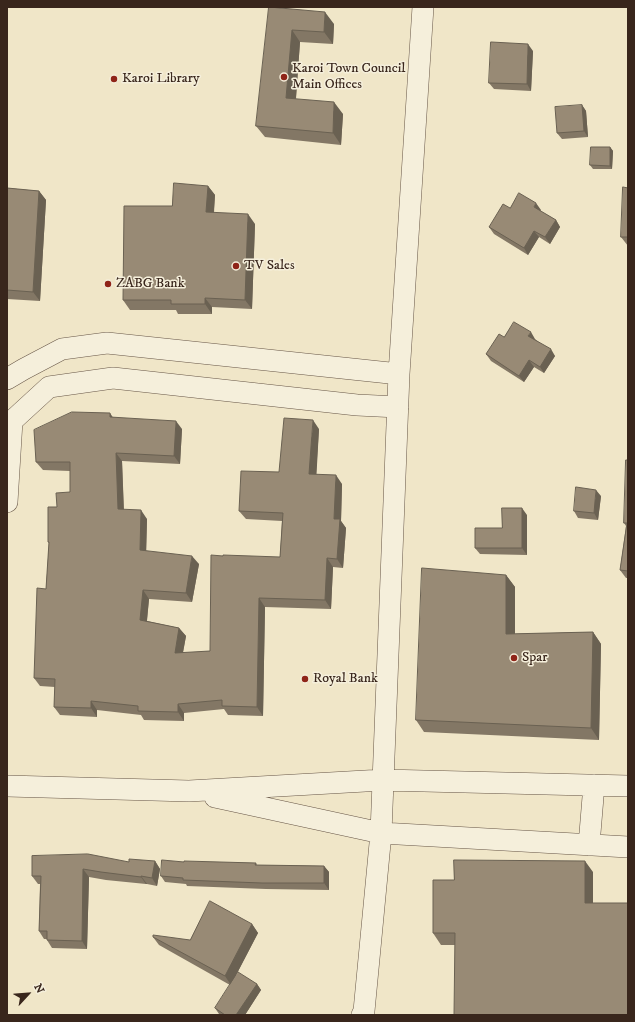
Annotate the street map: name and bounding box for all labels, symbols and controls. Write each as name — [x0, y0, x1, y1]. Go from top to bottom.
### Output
place label: Karoi Town Council Main Offices — [292, 61, 406, 94]
place label: Karoi Library — [122, 71, 200, 87]
marker: Karoi Town Council Main Offices — [279, 72, 289, 82]
marker: Karoi Library — [109, 74, 119, 84]
place label: TV Sales — [244, 258, 295, 274]
marker: TV Sales — [231, 261, 241, 271]
place label: ZABG Bank — [116, 276, 185, 292]
marker: ZABG Bank — [103, 279, 113, 289]
place label: Spar — [522, 650, 548, 666]
marker: Spar — [509, 653, 519, 663]
place label: Royal Bank — [313, 671, 378, 687]
marker: Royal Bank — [300, 674, 310, 684]
north arrow — [8, 974, 48, 1014]
text: N — [31, 982, 47, 996]

